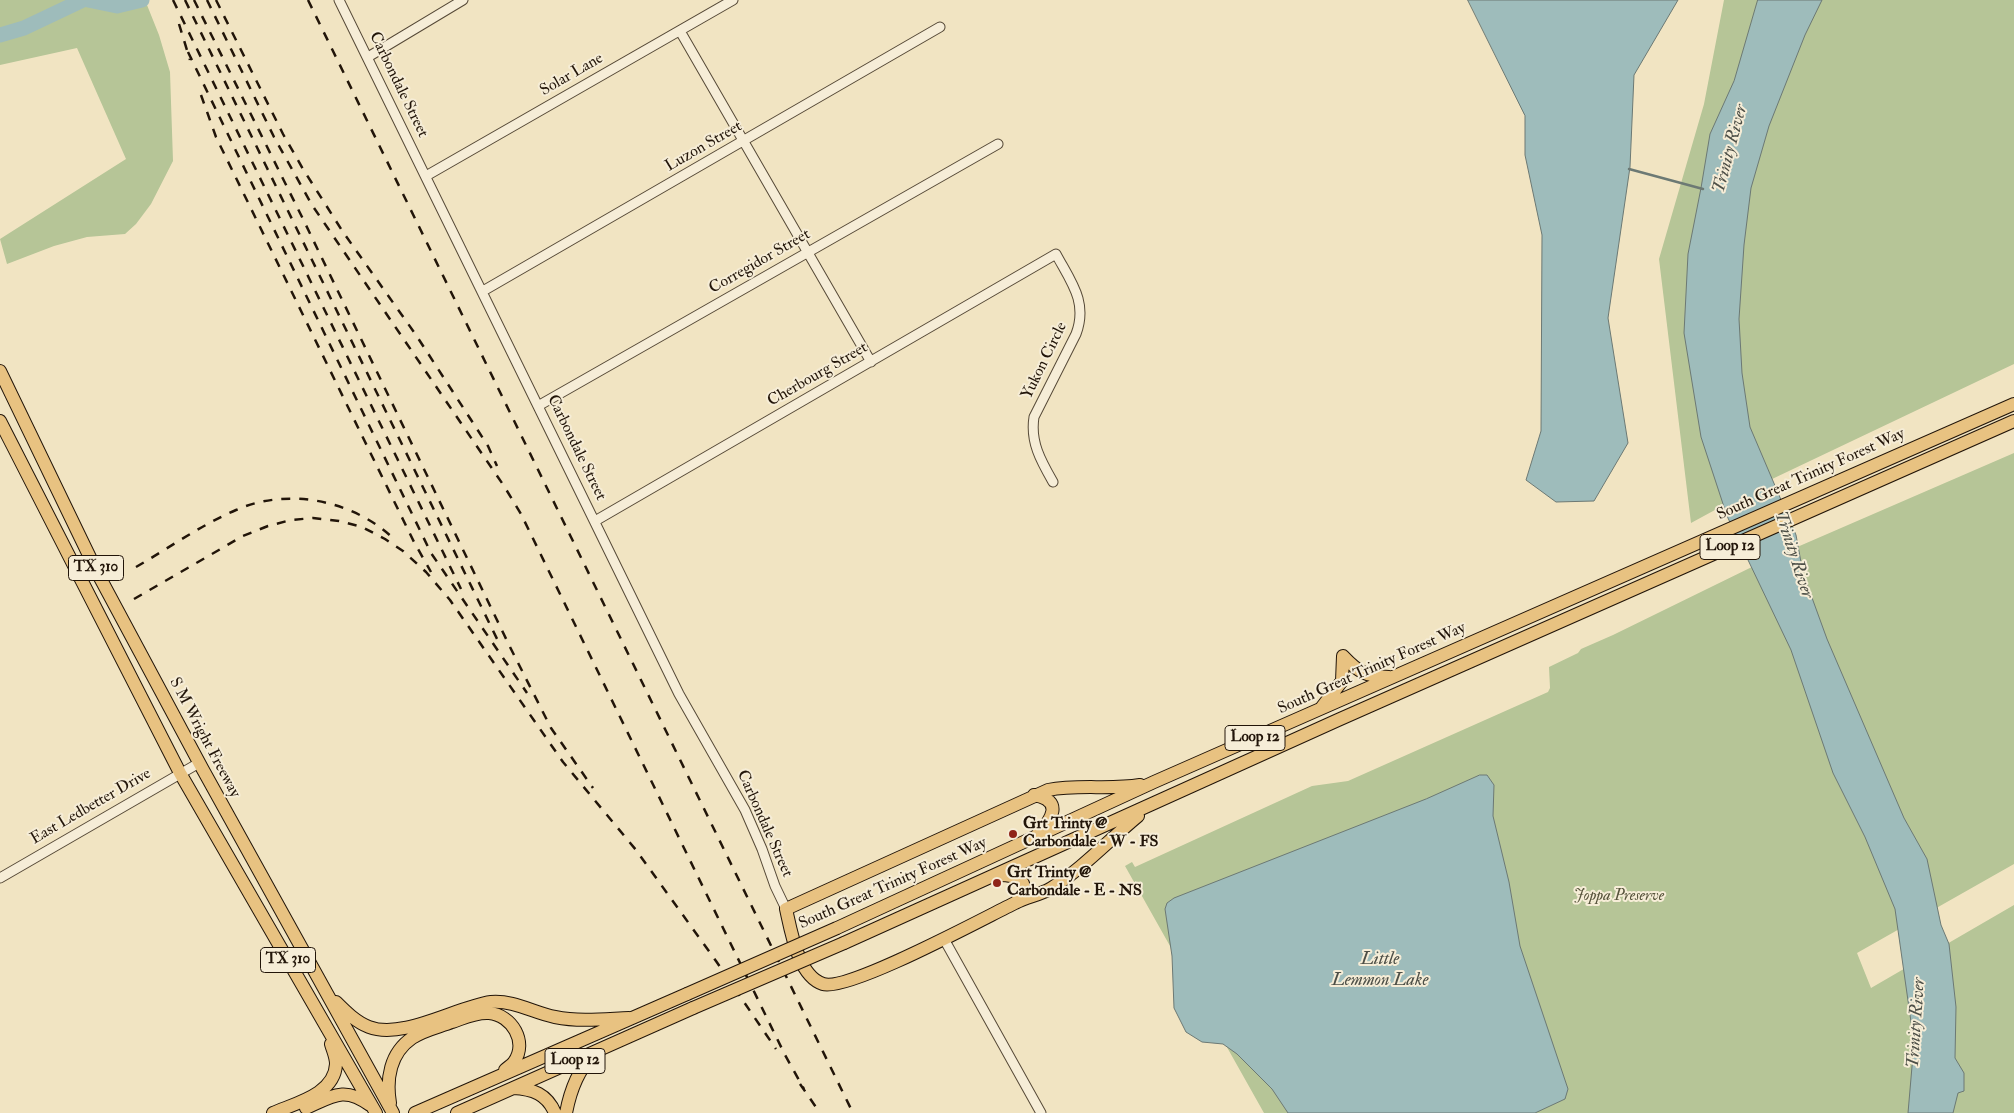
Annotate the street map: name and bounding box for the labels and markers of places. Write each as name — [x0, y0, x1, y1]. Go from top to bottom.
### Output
place label: Grt Trinty @ Carbondale - W - FS — [1023, 815, 1158, 853]
marker: Grt Trinty @ Carbondale - W - FS — [1007, 828, 1019, 840]
place label: Grt Trinty @ Carbondale - E - NS — [1007, 864, 1142, 902]
marker: Grt Trinty @ Carbondale - E - NS — [991, 877, 1003, 889]

